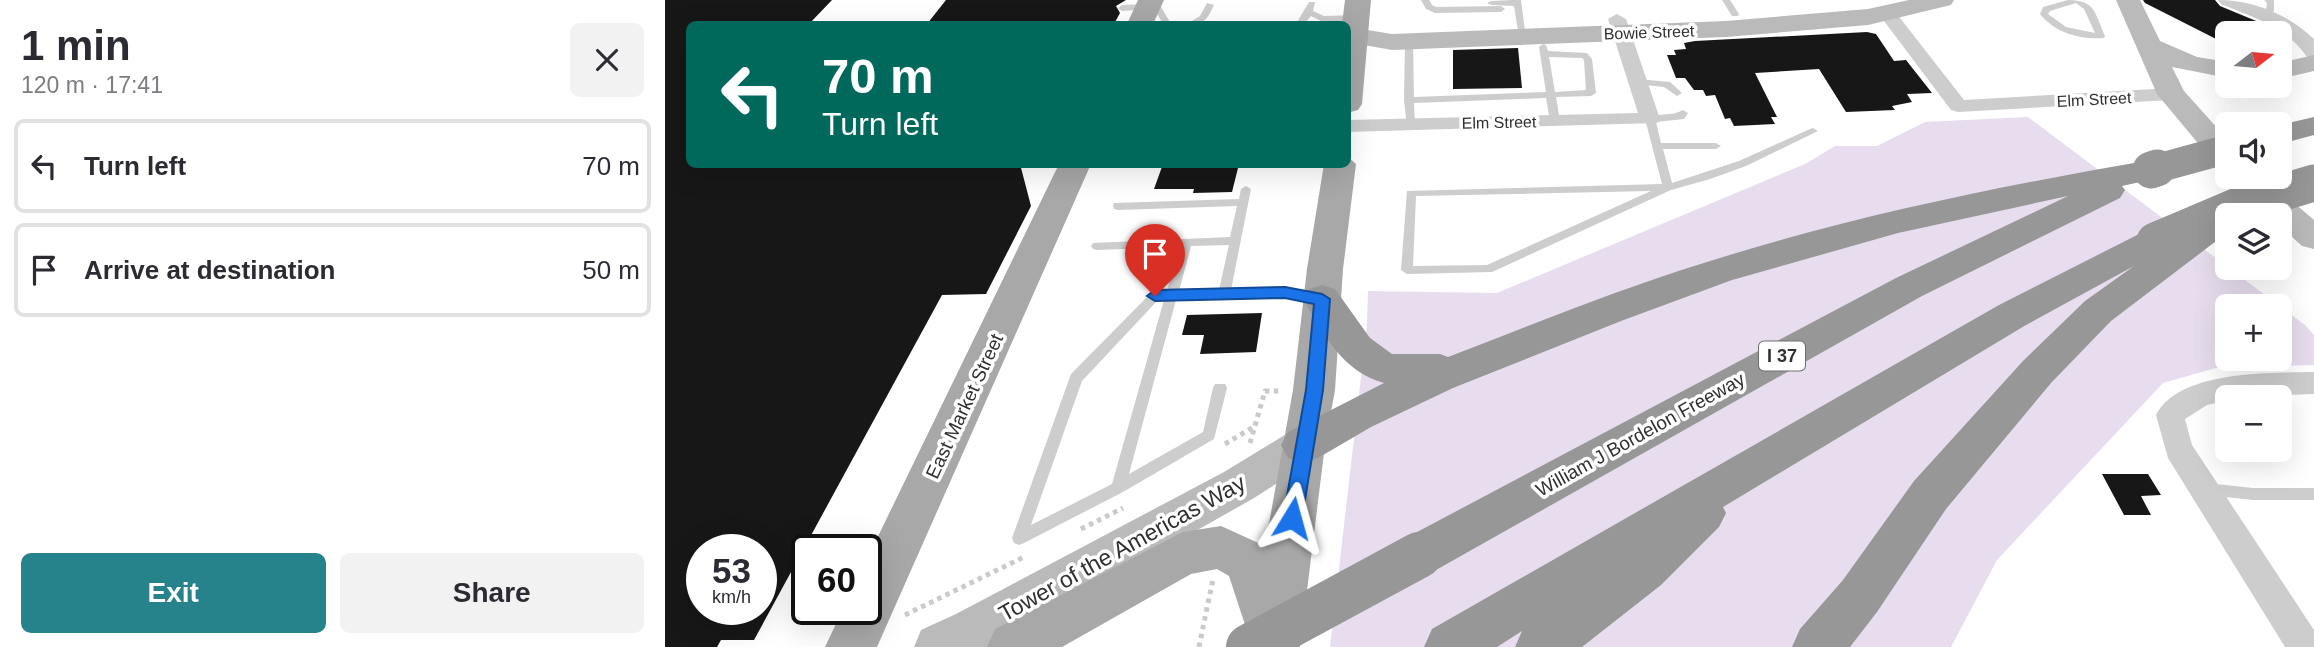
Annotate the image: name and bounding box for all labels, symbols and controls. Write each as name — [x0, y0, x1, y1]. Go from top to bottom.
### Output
north arrow — [2215, 21, 2293, 98]
map controls — [2215, 21, 2292, 462]
text: 1 min — [21, 22, 131, 69]
street label: Bowie Street — [1603, 22, 1695, 43]
button: close — [570, 23, 644, 97]
icon: left — [707, 49, 798, 140]
text: 70 m — [822, 49, 934, 103]
text: 120 m · 17:41 — [21, 72, 163, 98]
street label: Elm Street — [2056, 89, 2132, 110]
text: Turn left — [822, 106, 938, 142]
button: sound — [2215, 112, 2292, 189]
street label: Elm Street — [1462, 113, 1537, 132]
icon: left — [25, 147, 63, 185]
text: Turn left — [84, 151, 186, 181]
text: 70 m — [582, 151, 640, 181]
button: layers — [2215, 203, 2292, 280]
pin — [1125, 224, 1185, 296]
icon: arrive — [1136, 235, 1174, 273]
icon: arrive — [25, 251, 63, 289]
text: Arrive at destination — [84, 255, 335, 285]
text: 50 m — [582, 255, 640, 285]
button: + — [2215, 294, 2292, 371]
street label: East Market Street — [922, 330, 1008, 482]
road number: I 37 — [1759, 342, 1805, 370]
street label: William J Bordelon Freeway — [1532, 368, 1749, 501]
button: − — [2215, 385, 2292, 462]
street label: Tower of the Americas Way — [994, 469, 1250, 627]
position arrow — [1255, 481, 1329, 555]
speed limit sign: 60 — [791, 534, 882, 625]
text: 53 — [712, 551, 751, 590]
button: Exit — [21, 553, 326, 633]
button: Share — [340, 553, 644, 633]
text: km/h — [712, 587, 751, 607]

